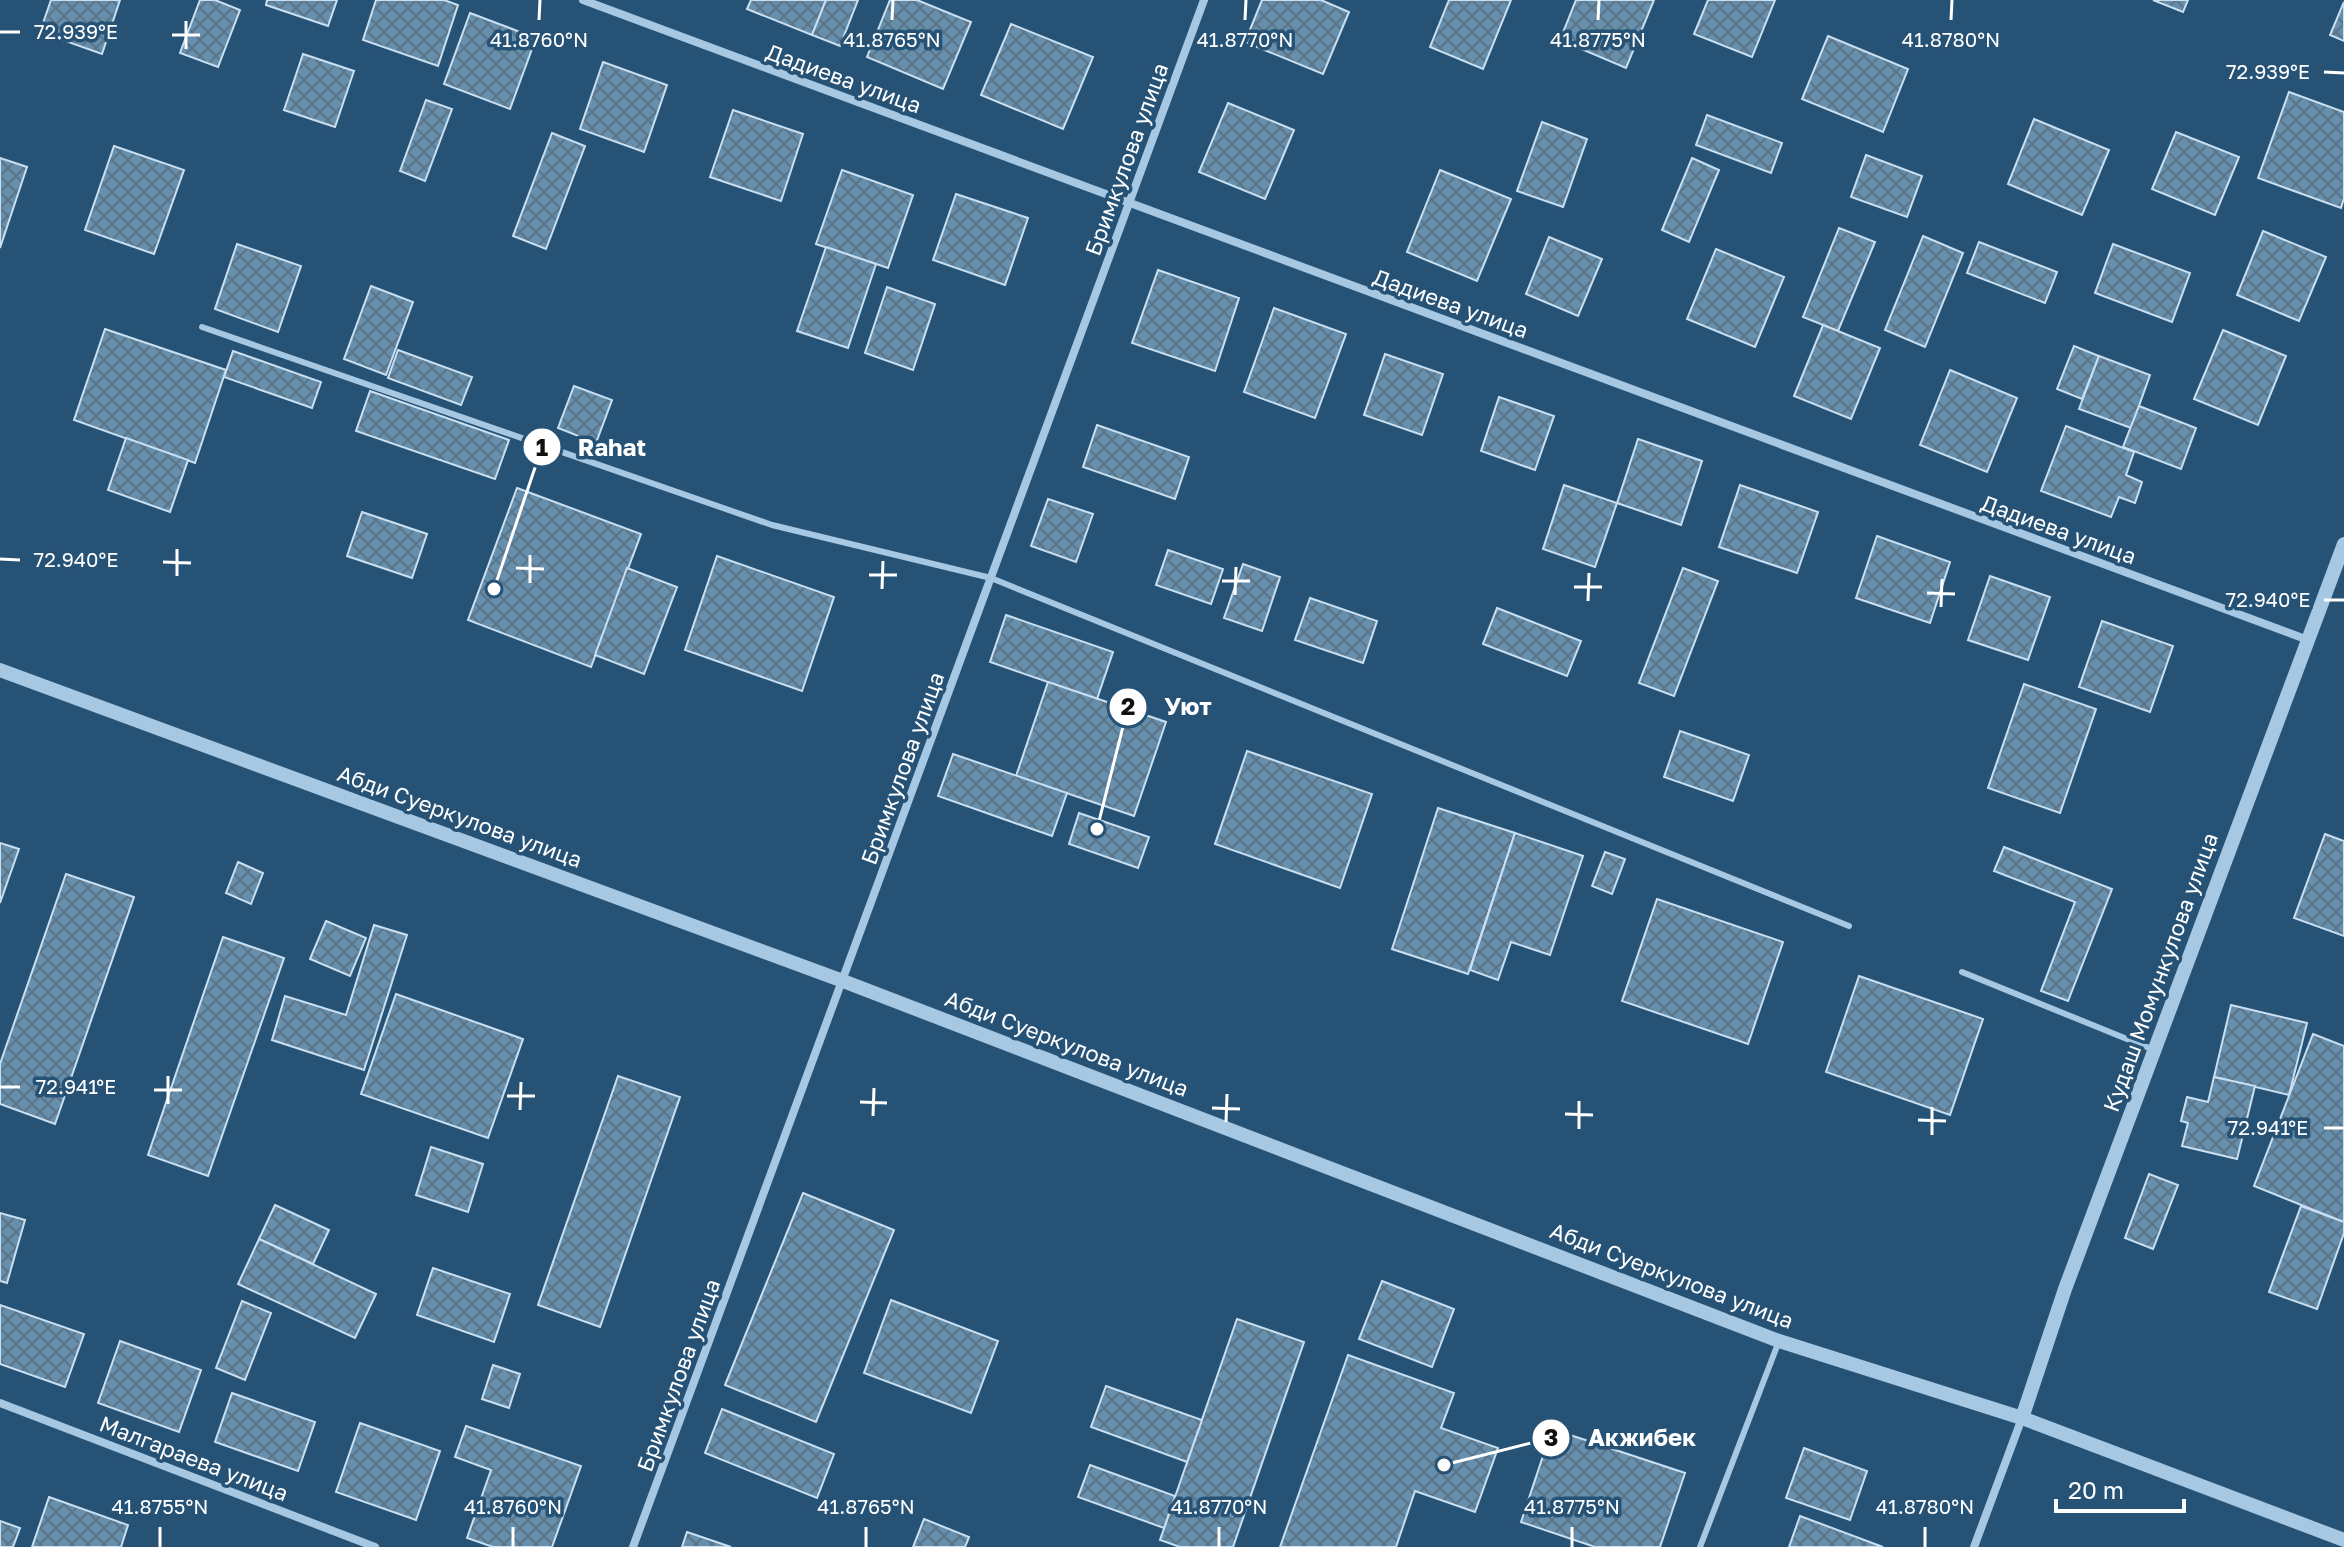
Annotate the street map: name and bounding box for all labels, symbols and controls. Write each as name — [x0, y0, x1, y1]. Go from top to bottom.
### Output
text: 72.939°E — [34, 19, 118, 43]
text: 41.8760°N — [490, 27, 588, 51]
text: 41.8765°N — [843, 27, 941, 51]
text: 41.8770°N — [1197, 27, 1293, 51]
text: 41.8775°N — [1550, 27, 1646, 51]
text: 41.8780°N — [1902, 27, 2000, 51]
street label: Дадиева улица — [763, 37, 925, 119]
street label: Бримкулова улица — [1079, 59, 1173, 259]
text: 72.939°E — [2226, 59, 2310, 83]
street label: Дадиева улица — [1370, 262, 1532, 344]
callout: Rahat — [522, 423, 662, 471]
text: 1 — [536, 432, 548, 461]
text: Rahat — [578, 432, 646, 461]
street label: Дадиева улица — [1978, 488, 2140, 570]
text: 72.940°E — [34, 547, 118, 571]
text: 72.940°E — [2226, 587, 2310, 611]
street label: Бримкулова улица — [855, 668, 949, 868]
callout: Уют — [1108, 683, 1228, 731]
text: 2 — [1121, 691, 1135, 720]
text: Уют — [1164, 691, 1212, 720]
street label: Абди Суеркулова улица — [334, 759, 586, 873]
street label: Кудаш Момункулова улица — [2097, 829, 2223, 1115]
street label: Абди Суеркулова улица — [942, 984, 1192, 1102]
text: 72.941°E — [36, 1074, 116, 1098]
text: 72.941°E — [2228, 1115, 2308, 1139]
street label: Абди Суеркулова улица — [1547, 1216, 1797, 1334]
street label: Бримкулова улица — [631, 1275, 725, 1475]
street label: Малгараева улица — [96, 1410, 292, 1506]
callout: Акжибек — [1531, 1414, 1712, 1462]
text: 3 — [1544, 1422, 1558, 1451]
text: Акжибек — [1588, 1422, 1696, 1451]
scale bar — [2056, 1463, 2184, 1513]
text: 20 m — [2068, 1475, 2124, 1504]
text: 41.8755°N — [112, 1494, 208, 1518]
text: 41.8760°N — [464, 1494, 562, 1518]
text: 41.8765°N — [817, 1494, 915, 1518]
text: 41.8770°N — [1171, 1494, 1267, 1518]
text: 41.8775°N — [1524, 1494, 1620, 1518]
text: 41.8780°N — [1876, 1494, 1974, 1518]

